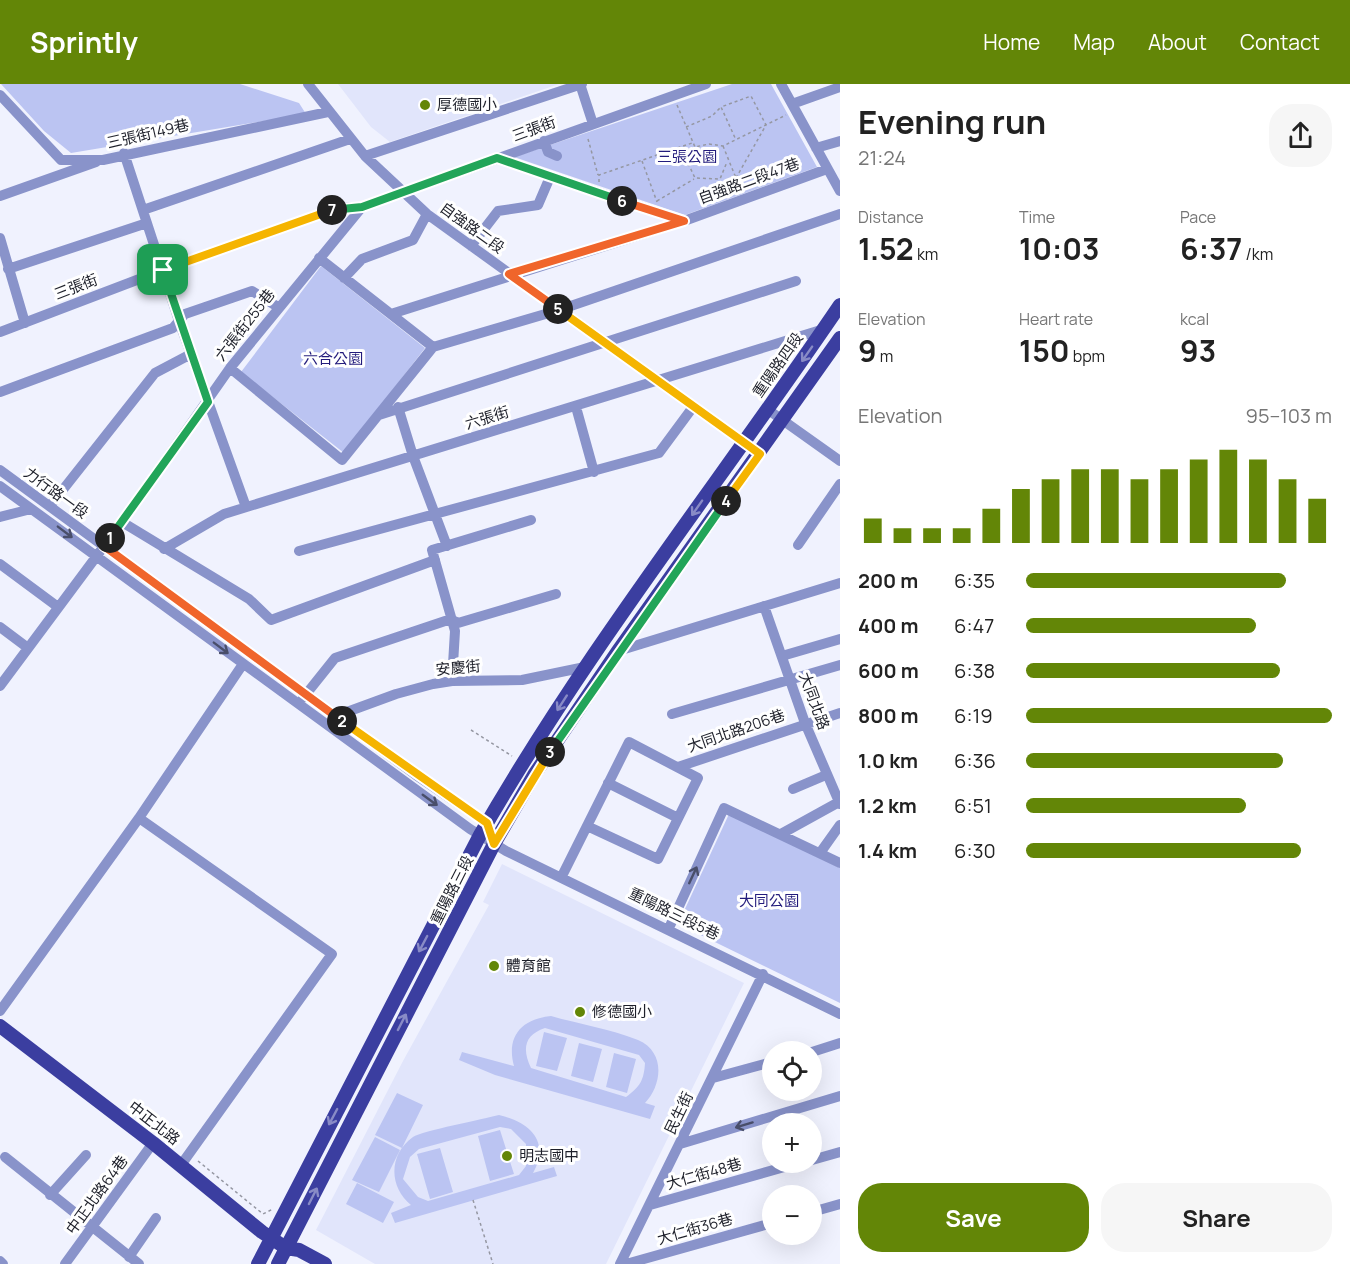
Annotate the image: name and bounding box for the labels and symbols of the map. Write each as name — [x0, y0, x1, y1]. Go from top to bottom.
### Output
place label: 厚德國小 — [437, 94, 497, 115]
marker: 厚德國小 — [418, 98, 432, 112]
street label: 三張街 — [509, 111, 559, 146]
street label: 三張街149巷 — [105, 114, 191, 153]
park label: 三張公園 — [657, 146, 717, 167]
street label: 自強路二段47巷 — [695, 152, 802, 209]
pin: 6 — [607, 186, 637, 216]
pin: 7 — [317, 195, 347, 225]
street label: 自強路二段 — [436, 197, 509, 258]
pin — [137, 244, 188, 295]
street label: 三張街 — [51, 269, 101, 304]
street label: 六張街255巷 — [210, 284, 279, 365]
pin: 5 — [543, 294, 573, 324]
street label: 重陽路四段 — [747, 328, 808, 401]
one-way arrow — [801, 345, 813, 361]
park label: 六合公園 — [303, 348, 363, 369]
street label: 六張街 — [462, 401, 511, 434]
street label: 力行路一段 — [20, 462, 93, 523]
pin: 4 — [711, 486, 741, 516]
one-way arrow — [691, 500, 704, 516]
pin: 1 — [95, 523, 125, 553]
one-way arrow — [56, 526, 72, 538]
one-way arrow — [213, 642, 229, 654]
street label: 安慶街 — [435, 655, 481, 680]
street label: 大同北路 — [794, 669, 835, 733]
one-way arrow — [556, 694, 568, 711]
street label: 大同北路206巷 — [684, 704, 787, 757]
pin: 2 — [327, 706, 357, 736]
pin: 3 — [535, 737, 565, 767]
one-way arrow — [422, 794, 438, 806]
street label: 重陽路三段 — [425, 852, 478, 928]
one-way arrow — [688, 867, 700, 885]
street label: 重陽路三段5巷 — [625, 882, 723, 945]
park label: 大同公園 — [739, 890, 799, 911]
one-way arrow — [417, 935, 428, 953]
place label: 體育館 — [506, 955, 551, 976]
marker: 體育館 — [487, 959, 501, 973]
place label: 修德國小 — [592, 1001, 652, 1022]
marker: 修德國小 — [573, 1005, 587, 1019]
one-way arrow — [397, 1014, 408, 1032]
street label: 民生街 — [659, 1088, 698, 1138]
street label: 中正北路 — [124, 1096, 184, 1149]
one-way arrow — [327, 1108, 338, 1126]
one-way arrow — [735, 1120, 754, 1131]
place label: 明志國中 — [519, 1145, 579, 1166]
marker: 明志國中 — [500, 1149, 514, 1163]
street label: 中正北路64巷 — [61, 1151, 132, 1239]
street label: 大仁街48巷 — [664, 1153, 744, 1194]
one-way arrow — [307, 1187, 319, 1205]
street label: 大仁街36巷 — [655, 1208, 735, 1249]

